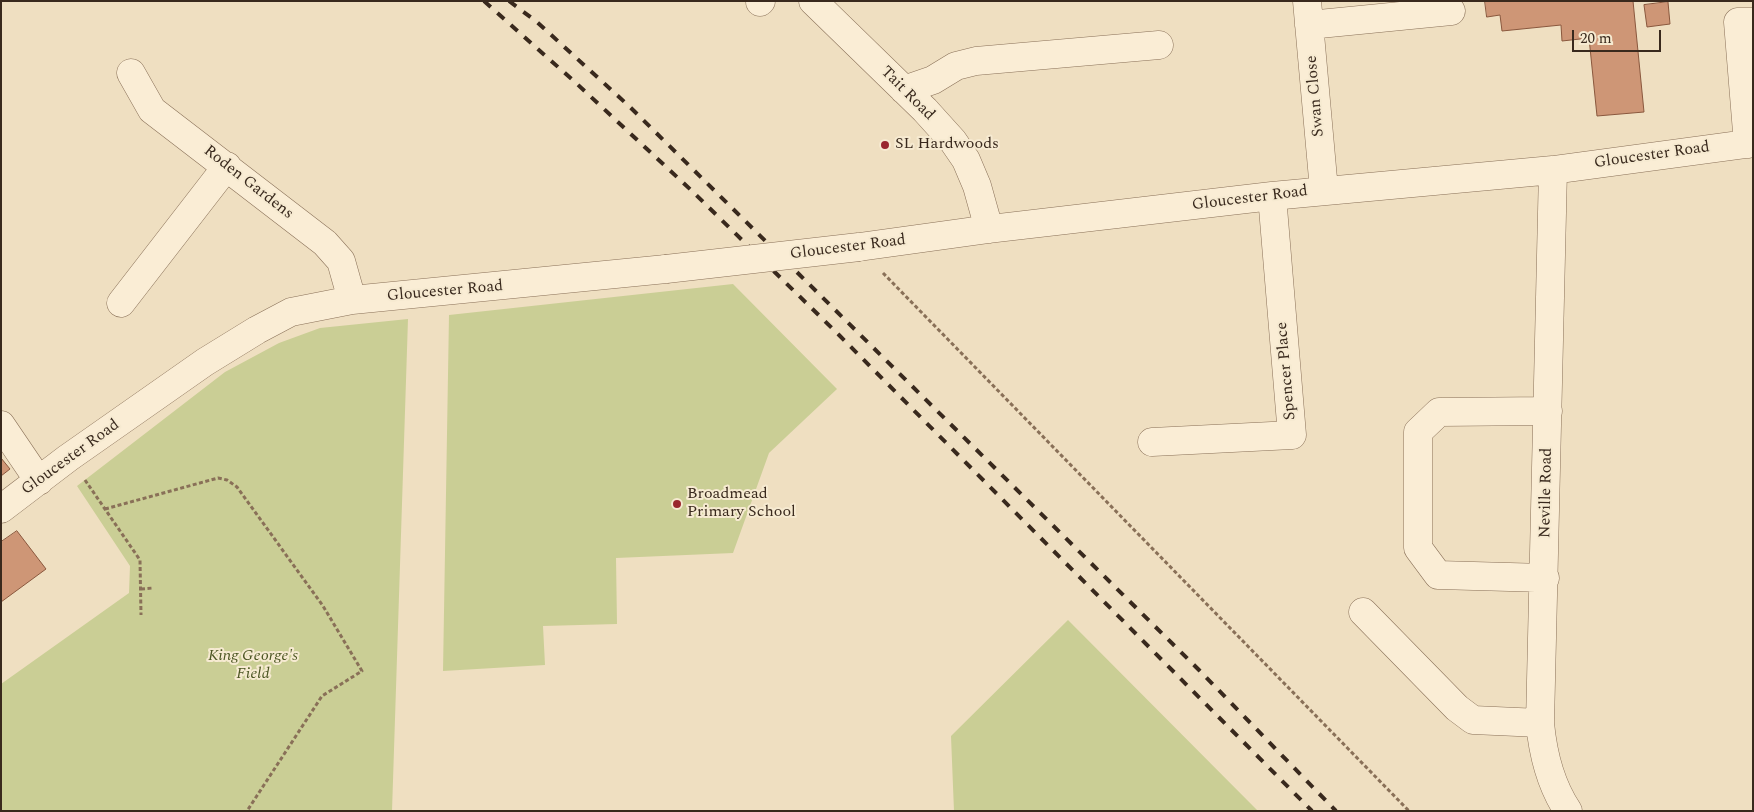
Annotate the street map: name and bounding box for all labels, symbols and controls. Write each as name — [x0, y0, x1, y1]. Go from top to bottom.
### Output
scale bar — [1574, 20, 1663, 52]
text: 20 m — [1580, 27, 1612, 50]
street label: Swan Close — [1303, 55, 1329, 137]
street label: Tait Road — [876, 63, 938, 125]
place label: SL Hardwoods — [895, 135, 999, 155]
street label: Gloucester Road — [1593, 138, 1711, 174]
marker: SL Hardwoods — [879, 139, 891, 151]
street label: Roden Gardens — [199, 142, 297, 224]
street label: Gloucester Road — [1191, 182, 1309, 216]
street label: Gloucester Road — [789, 231, 907, 265]
street label: Gloucester Road — [386, 277, 504, 307]
street label: Spencer Place — [1273, 321, 1301, 421]
street label: Gloucester Road — [18, 416, 124, 500]
street label: Neville Road — [1537, 448, 1557, 538]
place label: Broadmead Primary School — [687, 485, 796, 523]
marker: Broadmead Primary School — [671, 498, 683, 510]
park label: King George's Field — [208, 647, 298, 685]

